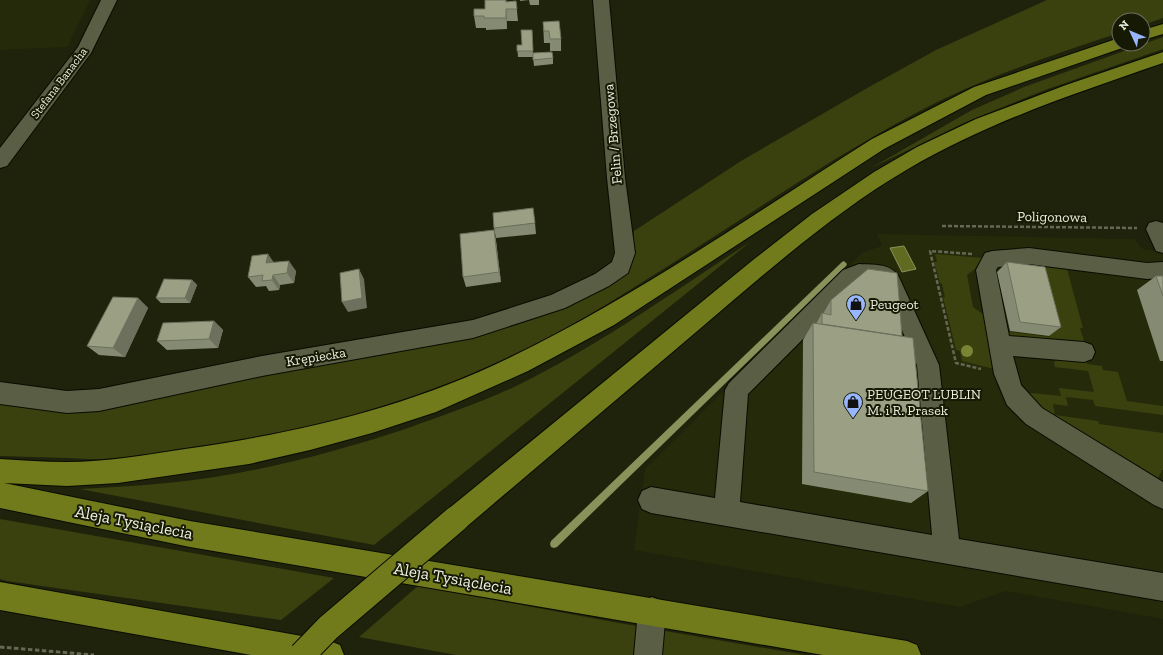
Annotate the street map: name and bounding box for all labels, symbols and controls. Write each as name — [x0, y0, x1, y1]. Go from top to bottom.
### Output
north arrow — [1111, 12, 1151, 52]
text: N — [1117, 17, 1132, 33]
street label: Stefana Banacha — [28, 45, 90, 121]
street label: Felin / Brzegowa — [600, 83, 626, 185]
street label: Poligonowa — [1017, 208, 1087, 226]
shop icon: Peugeot — [845, 293, 867, 321]
place label: Peugeot — [870, 296, 920, 313]
street label: Krępiecka — [285, 344, 347, 370]
place label: PEUGEOT LUBLIN M. i R. Prasek — [867, 386, 981, 419]
shop icon: PEUGEOT LUBLIN M. i R. Prasek — [842, 391, 864, 419]
street label: Aleja Tysiąclecia — [73, 501, 195, 544]
street label: Aleja Tysiąclecia — [392, 558, 514, 599]

